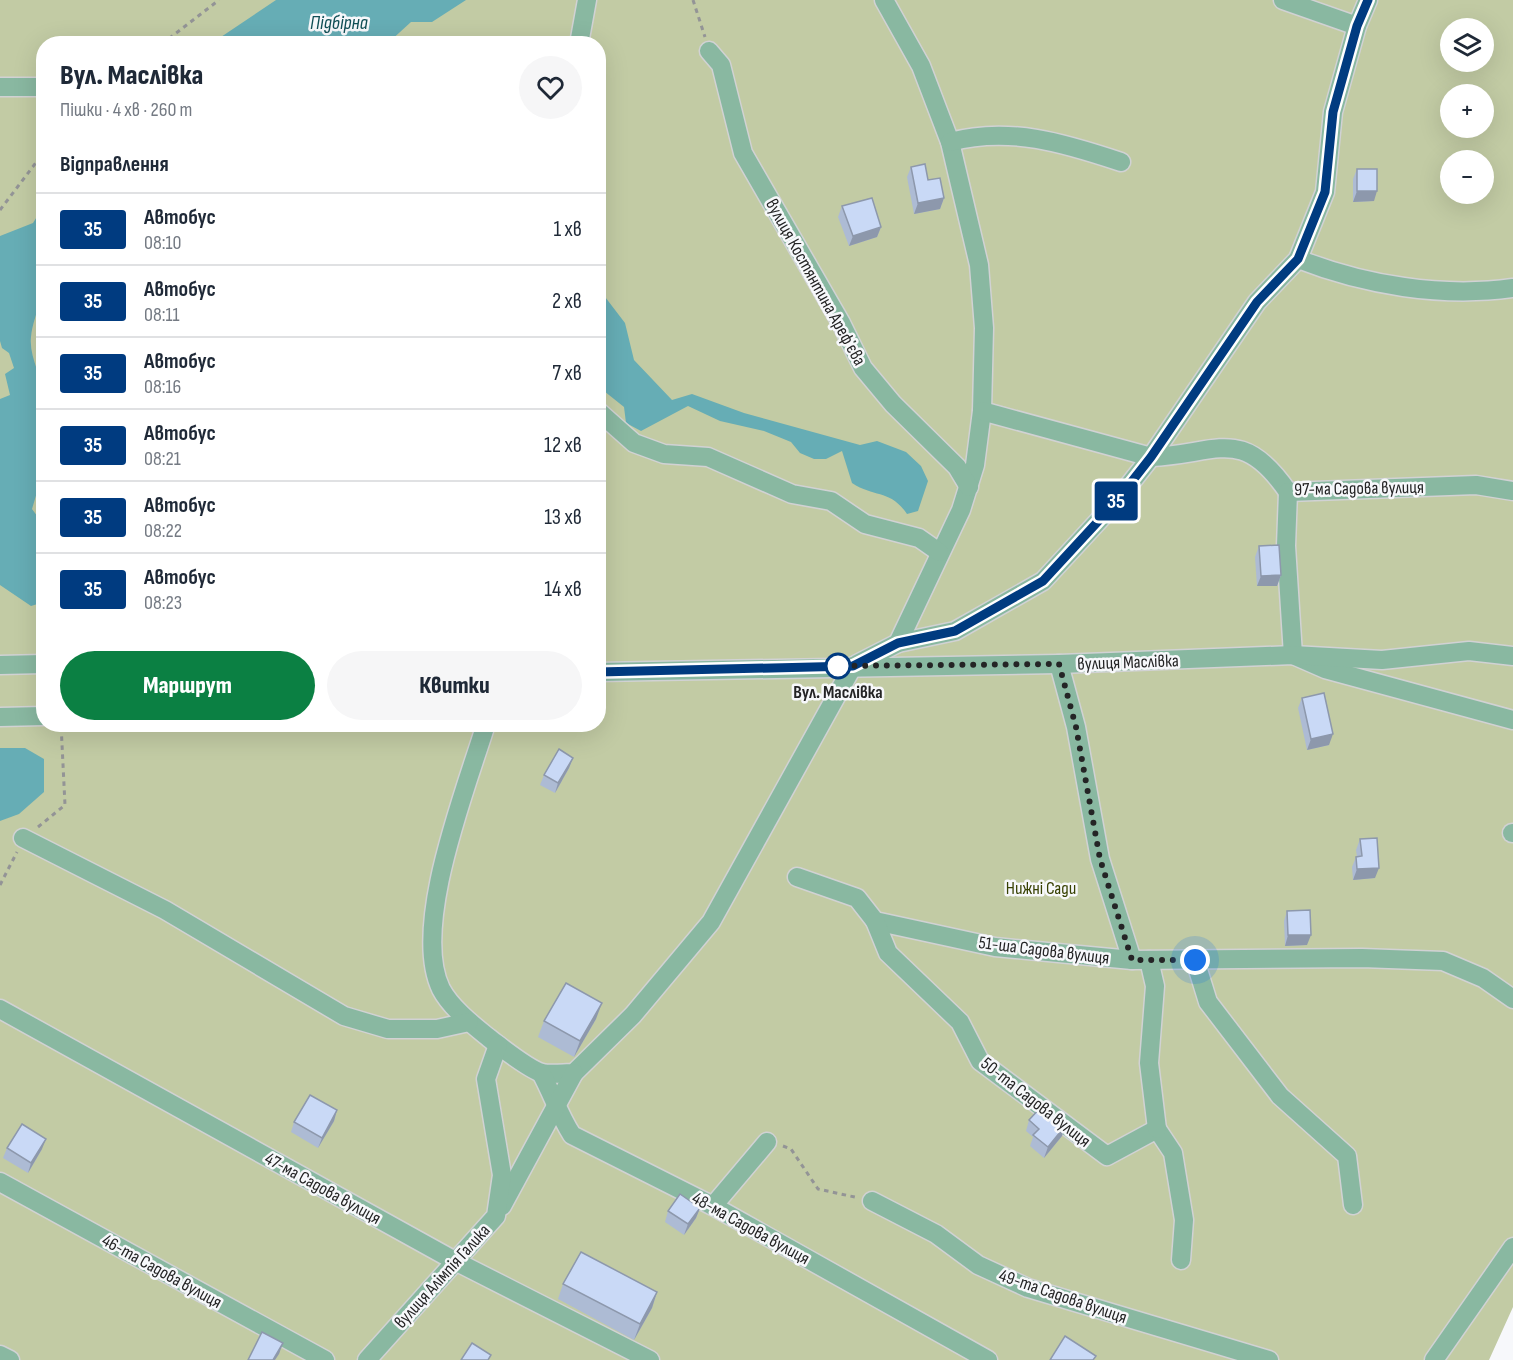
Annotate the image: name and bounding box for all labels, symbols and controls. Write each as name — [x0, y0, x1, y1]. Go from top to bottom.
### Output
water label: Підбірна — [310, 11, 368, 35]
map controls — [1440, 18, 1494, 204]
button: layers — [1440, 18, 1494, 72]
button: heart — [519, 56, 582, 119]
text: Вул. Маслівка — [60, 59, 203, 92]
button: + — [1440, 84, 1494, 138]
text: Пішки · 4 хв · 260 m — [60, 98, 192, 122]
button: − — [1440, 150, 1494, 204]
text: Відправлення — [60, 151, 169, 178]
street label: вулиця Костянтина Арефʼєва — [761, 195, 870, 369]
text: Автобус — [144, 204, 216, 231]
text: 1 хв — [553, 216, 582, 243]
text: 35 — [84, 217, 102, 242]
text: 08:10 — [144, 231, 181, 255]
text: Автобус — [144, 276, 216, 303]
text: 2 хв — [552, 288, 582, 315]
text: 35 — [84, 289, 102, 314]
text: 08:11 — [144, 303, 179, 327]
text: Автобус — [144, 348, 216, 375]
text: 7 хв — [552, 360, 582, 387]
text: 35 — [84, 361, 102, 386]
text: 08:16 — [144, 375, 181, 399]
text: Автобус — [144, 420, 216, 447]
text: 12 хв — [544, 432, 582, 459]
text: 35 — [84, 433, 102, 458]
text: 08:21 — [144, 447, 181, 471]
street label: 97-ма Садова вулиця — [1294, 477, 1424, 500]
line badge: 35 — [1089, 482, 1143, 520]
text: 35 — [1107, 489, 1125, 514]
text: Автобус — [144, 492, 216, 519]
text: 13 хв — [544, 504, 582, 531]
text: 35 — [84, 505, 102, 530]
text: 08:22 — [144, 519, 182, 543]
text: Автобус — [144, 564, 216, 591]
text: 14 хв — [544, 576, 582, 603]
text: 35 — [84, 577, 102, 602]
text: 08:23 — [144, 591, 182, 615]
street label: вулиця Маслівка — [1077, 650, 1179, 675]
button: Маршрут — [60, 651, 315, 720]
button: Квитки — [327, 651, 582, 720]
marker: Вул. Маслівка — [825, 653, 851, 679]
place label: Вул. Маслівка — [793, 682, 883, 703]
park label: Нижні Сади — [1006, 878, 1076, 899]
street label: 51-ша Садова вулиця — [977, 932, 1111, 969]
your location — [1180, 945, 1210, 975]
street label: 50-та Садова вулиця — [977, 1053, 1095, 1152]
street label: 47-ма Садова вулиця — [261, 1148, 384, 1229]
street label: 48-ма Садова вулиця — [688, 1188, 813, 1269]
street label: вулиця Алімпія Галика — [390, 1220, 495, 1333]
street label: 46-та Садова вулиця — [98, 1230, 225, 1313]
street label: 49-та Садова вулиця — [996, 1265, 1130, 1328]

